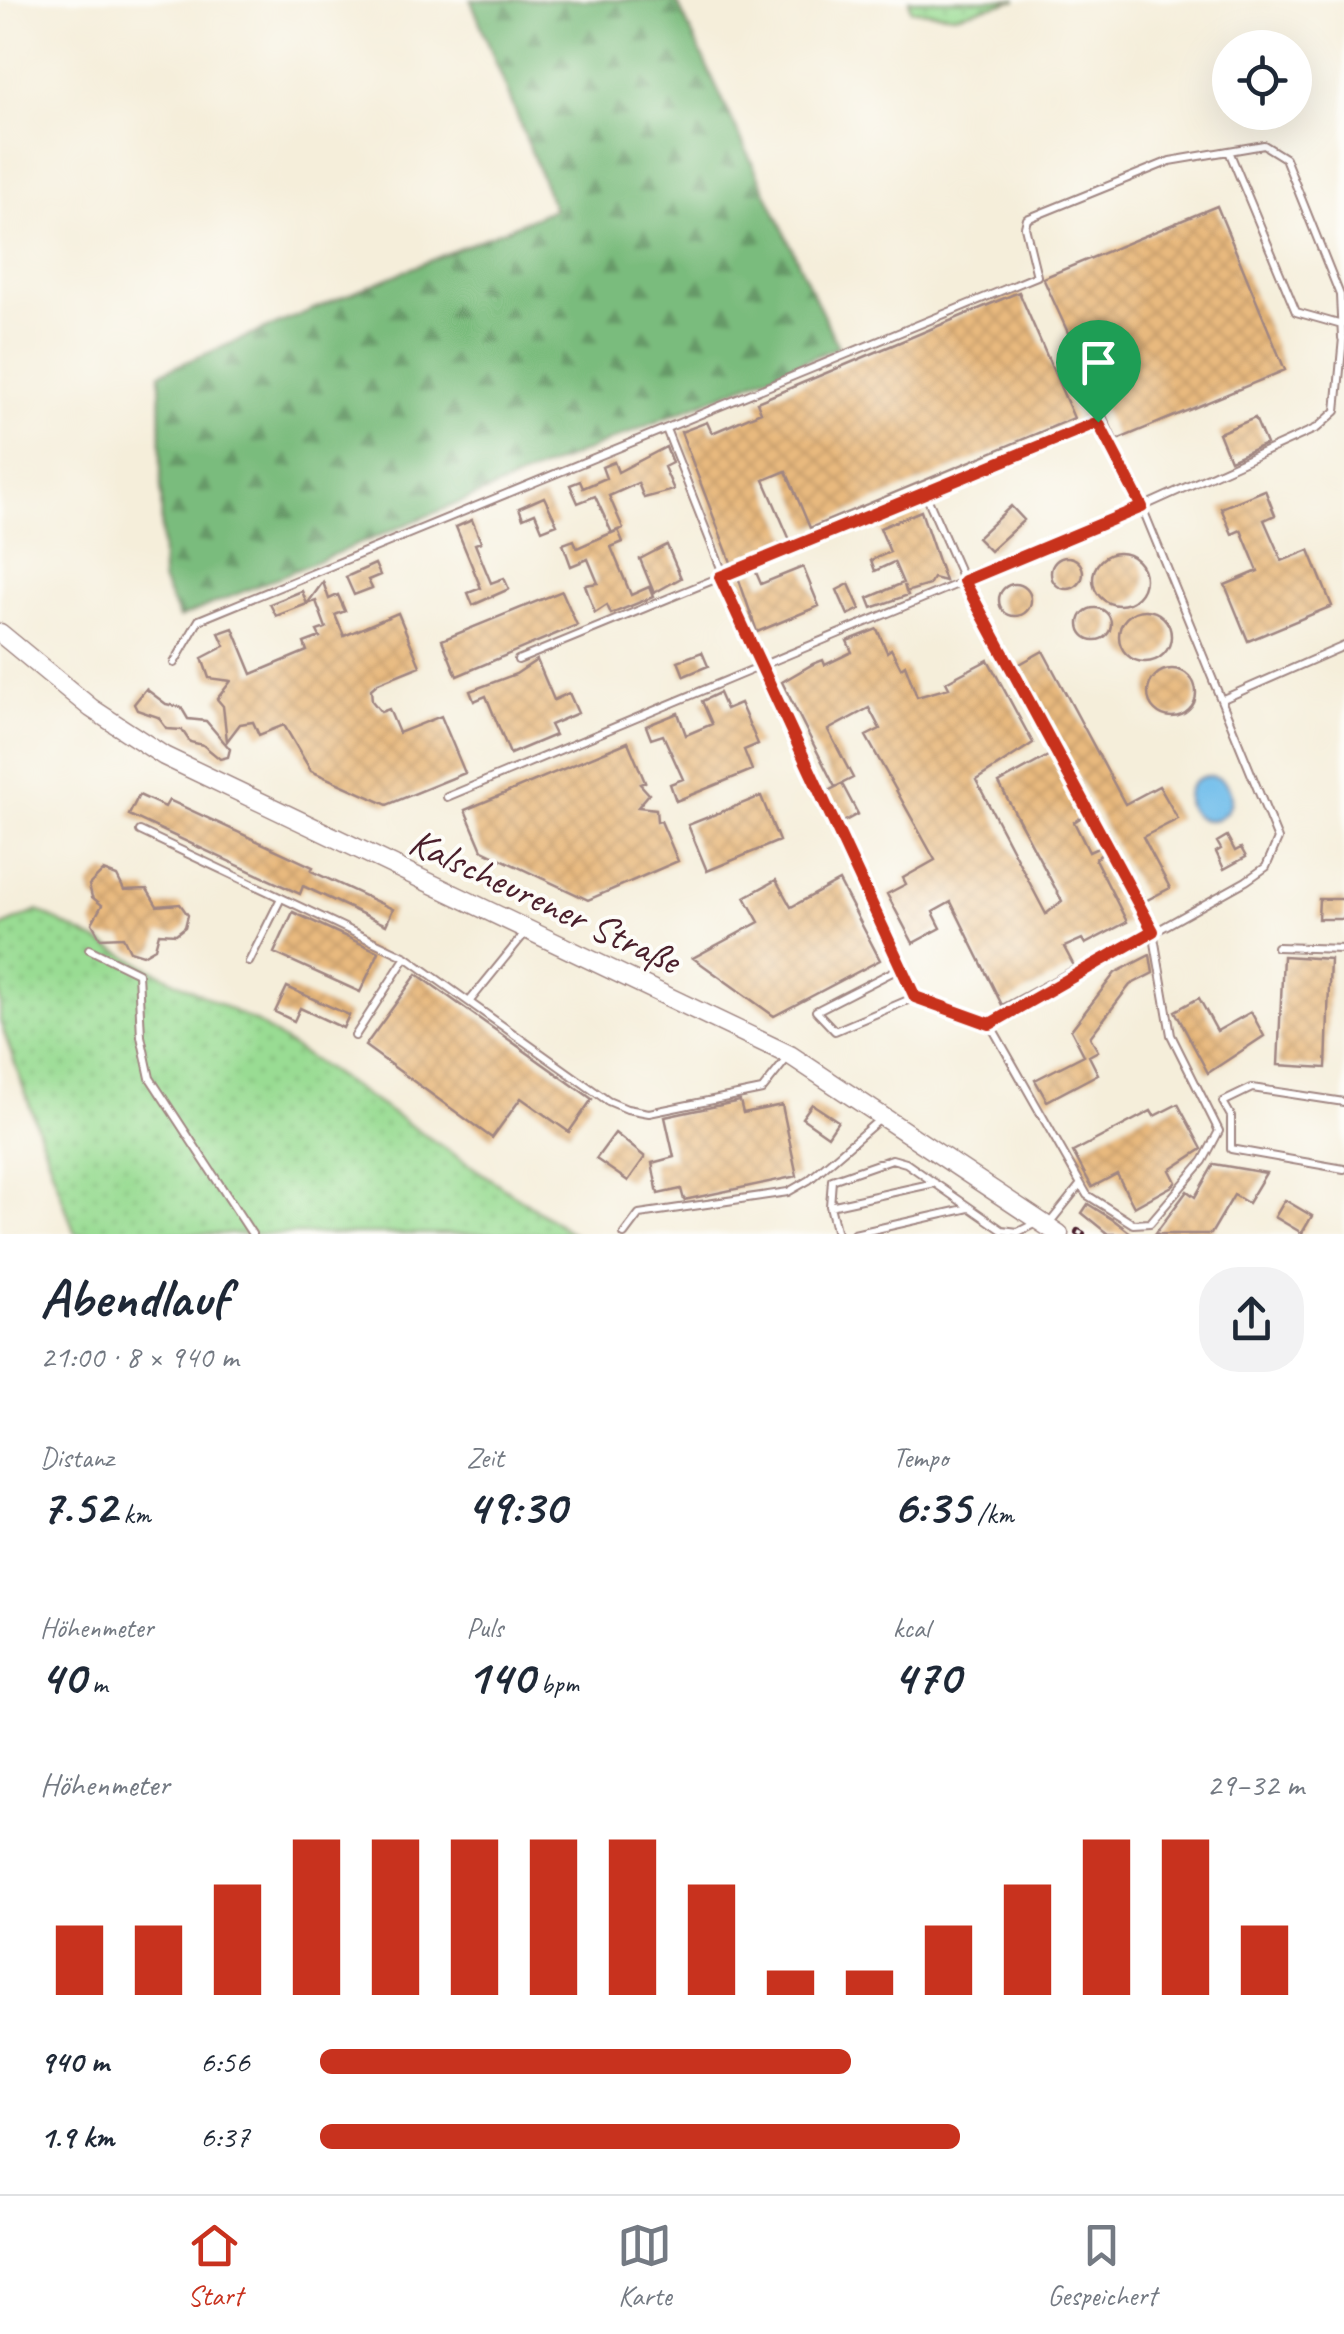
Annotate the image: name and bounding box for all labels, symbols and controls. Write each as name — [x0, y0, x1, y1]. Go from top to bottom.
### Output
map controls — [1212, 30, 1312, 130]
button: locate — [1212, 30, 1312, 130]
pin — [1056, 320, 1141, 423]
icon: arrive — [1071, 335, 1126, 390]
street label: Kalscheurener Straße — [402, 816, 690, 987]
text: Abendlauf — [40, 1263, 227, 1333]
button: share — [1199, 1267, 1304, 1372]
text: 21:00 · 8 × 940 m — [40, 1336, 238, 1377]
text: Distanz — [40, 1440, 113, 1475]
text: Zeit — [466, 1440, 503, 1475]
text: Tempo — [893, 1440, 948, 1475]
text: 7.52 — [40, 1475, 116, 1538]
text: 49:30 — [466, 1475, 566, 1538]
text: 6:35 — [893, 1475, 970, 1538]
text: km — [116, 1496, 151, 1531]
text: /km — [970, 1496, 1014, 1531]
text: Höhenmeter — [40, 1610, 154, 1645]
text: Puls — [466, 1610, 503, 1645]
text: kcal — [893, 1610, 930, 1645]
text: 40 — [40, 1645, 85, 1708]
text: 140 — [466, 1645, 534, 1708]
text: 470 — [893, 1645, 960, 1708]
text: m — [85, 1666, 107, 1701]
text: bpm — [534, 1666, 579, 1701]
text: Höhenmeter — [40, 1764, 170, 1805]
text: 29–32 m — [1206, 1764, 1304, 1805]
text: 940 m — [40, 2041, 109, 2082]
text: 6:56 — [200, 2041, 250, 2082]
text: 1.9 km — [40, 2116, 114, 2157]
text: 6:37 — [200, 2116, 250, 2157]
tab: Start — [187, 2218, 243, 2313]
tab: Karte — [617, 2218, 672, 2313]
tab: Gespeichert — [1047, 2218, 1157, 2313]

